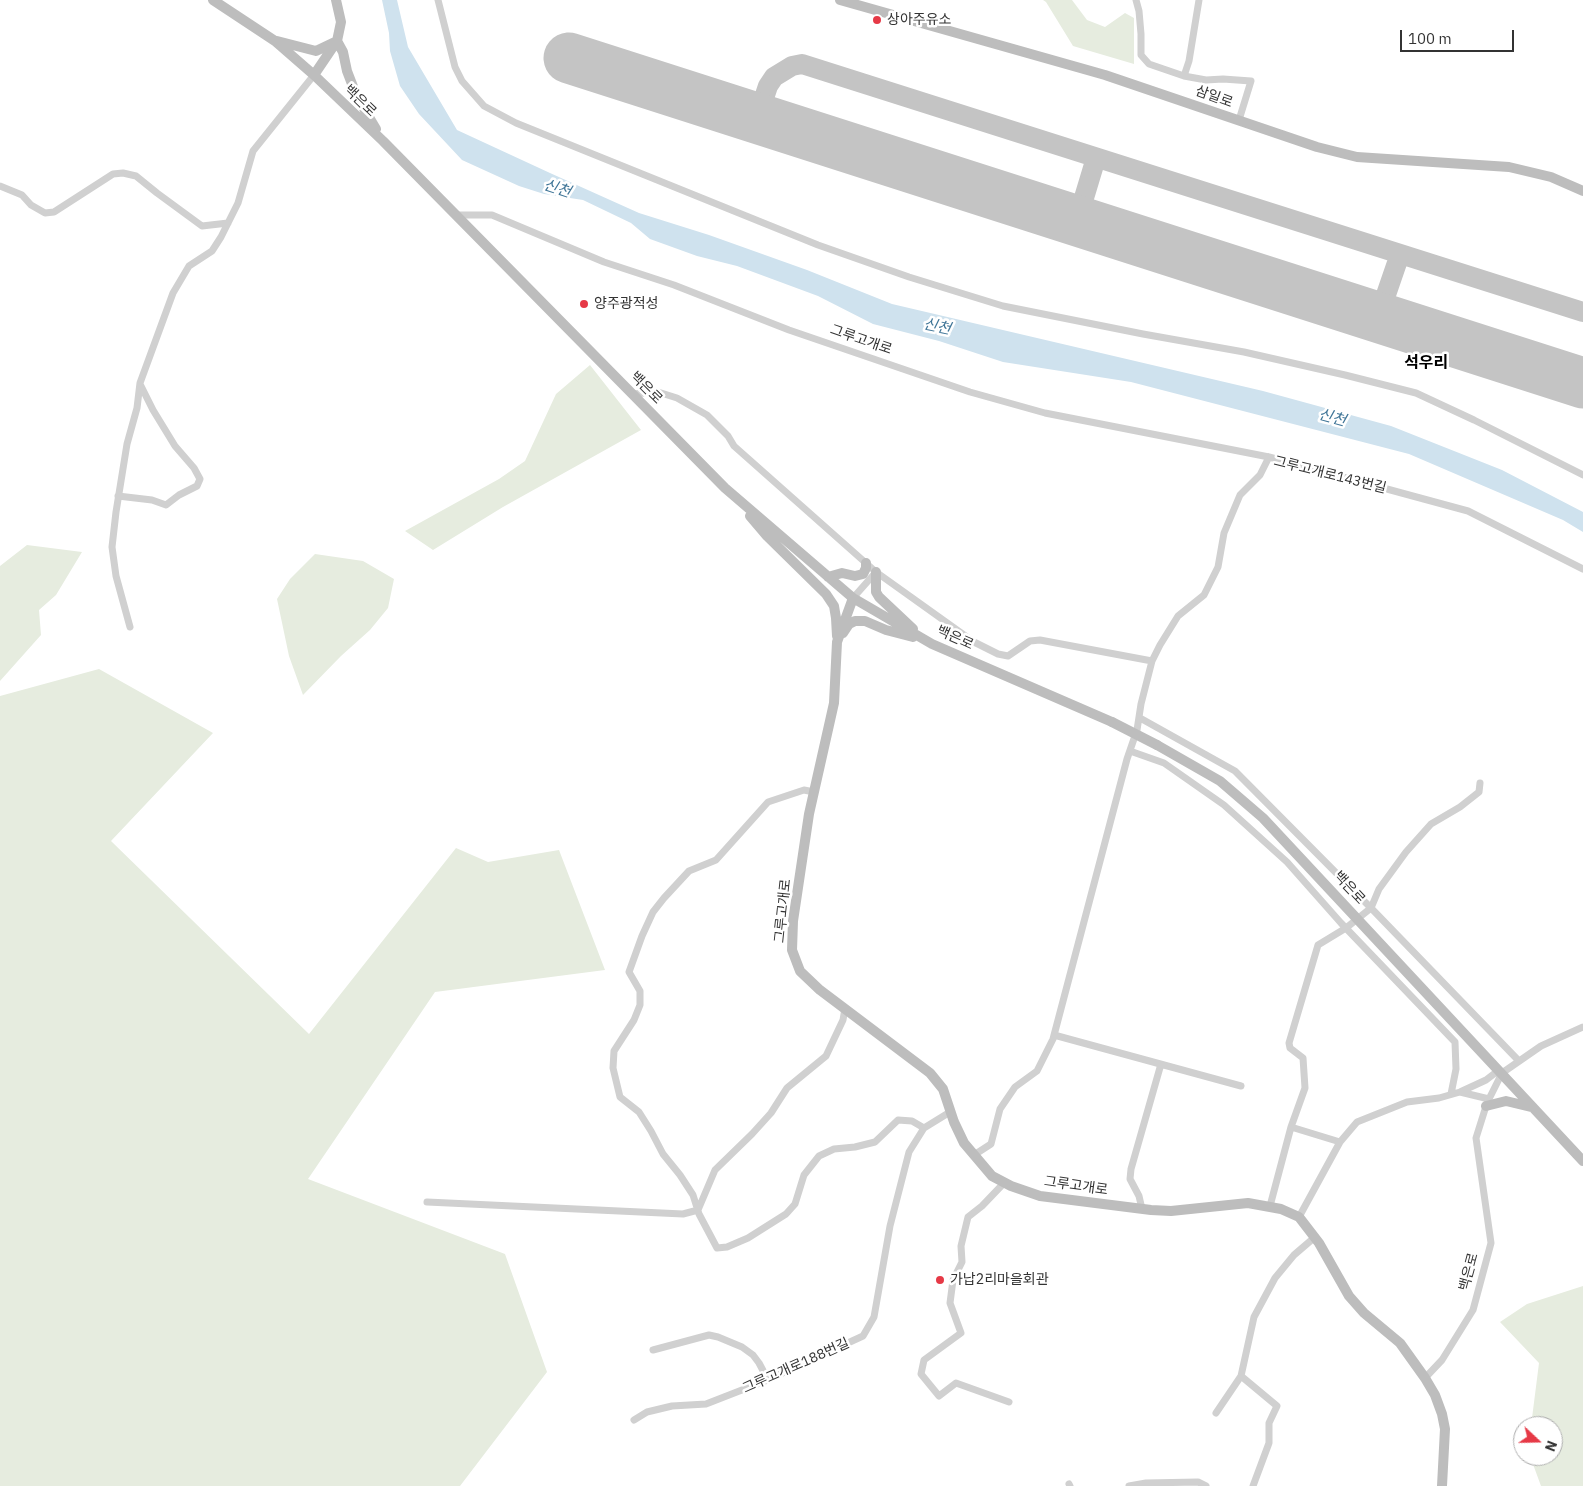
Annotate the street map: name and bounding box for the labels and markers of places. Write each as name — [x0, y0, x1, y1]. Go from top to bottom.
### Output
place label: 상아주유소 — [887, 12, 951, 28]
marker: 상아주유소 — [871, 14, 883, 26]
place label: 양주광적성 — [594, 296, 658, 312]
marker: 양주광적성 — [578, 298, 590, 310]
place label: 가납2리마을회관 — [950, 1272, 1049, 1288]
marker: 가납2리마을회관 — [934, 1274, 946, 1286]

